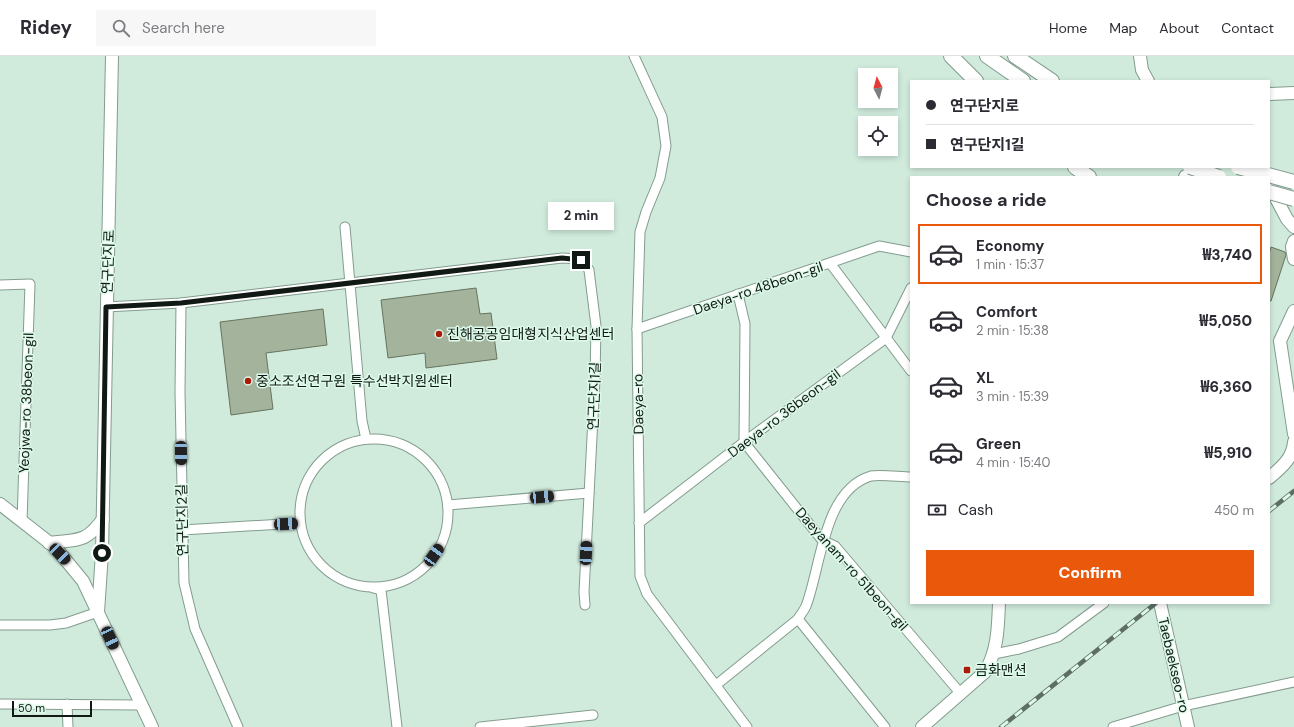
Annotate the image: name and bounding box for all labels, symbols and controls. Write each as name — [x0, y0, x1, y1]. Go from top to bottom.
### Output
search box — [96, 10, 376, 46]
text: Ridey — [20, 15, 72, 40]
icon: search — [110, 17, 132, 39]
text: Search here — [142, 18, 225, 38]
text: Home — [1049, 19, 1087, 37]
text: Map — [1109, 19, 1137, 37]
text: About — [1159, 19, 1199, 37]
text: Contact — [1221, 19, 1274, 37]
north arrow — [858, 68, 898, 108]
map controls — [858, 68, 898, 156]
text: 연구단지로 — [950, 96, 1019, 116]
button: locate — [858, 116, 898, 156]
text: 연구단지1길 — [950, 135, 1024, 155]
text: Choose a ride — [926, 188, 1047, 212]
callout: 2 min — [548, 202, 614, 230]
text: 2 min — [564, 207, 598, 224]
street label: 연구단지로 — [98, 229, 118, 294]
icon: car — [928, 236, 964, 272]
text: Economy — [976, 236, 1044, 256]
text: ₩3,740 — [1203, 245, 1252, 265]
route end — [572, 251, 590, 269]
text: 1 min · 15:37 — [976, 256, 1044, 273]
street label: Daeya-ro 48beon-gil — [691, 257, 825, 319]
icon: car — [928, 302, 964, 338]
text: Comfort — [976, 302, 1037, 322]
text: ₩5,050 — [1199, 311, 1252, 331]
text: 2 min · 15:38 — [976, 322, 1049, 339]
place label: 진해공공임대형지식산업센터 — [447, 325, 614, 343]
marker: 진해공공임대형지식산업센터 — [434, 329, 444, 339]
street label: Yeojwa-ro 38beon-gil — [15, 332, 37, 474]
street label: 연구단지1길 — [584, 361, 604, 431]
street label: Daeya-ro 36beon-gil — [724, 365, 844, 461]
icon: car — [928, 368, 964, 404]
text: XL — [976, 368, 994, 388]
place label: 중소조선연구원 특수선박지원센터 — [256, 372, 453, 390]
street label: Daeya-ro — [628, 374, 648, 434]
marker: 중소조선연구원 특수선박지원센터 — [243, 376, 253, 386]
text: ₩6,360 — [1201, 377, 1252, 397]
text: 3 min · 15:39 — [976, 388, 1049, 405]
icon: car — [928, 434, 964, 470]
text: Green — [976, 434, 1021, 454]
car — [175, 441, 187, 465]
text: ₩5,910 — [1204, 443, 1252, 463]
text: 4 min · 15:40 — [976, 454, 1050, 471]
street label: 연구단지2길 — [172, 484, 192, 556]
car — [530, 490, 554, 504]
icon: cash — [926, 499, 948, 521]
text: Cash — [958, 500, 993, 520]
text: 450 m — [1214, 502, 1254, 519]
street label: Daeyanam-ro 51beon-gil — [792, 503, 912, 635]
car — [274, 517, 298, 531]
car — [47, 541, 73, 567]
car — [579, 541, 593, 565]
car — [422, 542, 446, 568]
route start — [93, 544, 111, 562]
button: Confirm — [926, 550, 1254, 596]
street label: Taebaekseo-ro — [1154, 615, 1194, 715]
car — [99, 625, 121, 651]
place label: 금화맨션 — [975, 661, 1027, 679]
marker: 금화맨션 — [962, 665, 972, 675]
scale bar — [12, 699, 92, 718]
text: 50 m — [18, 701, 45, 715]

